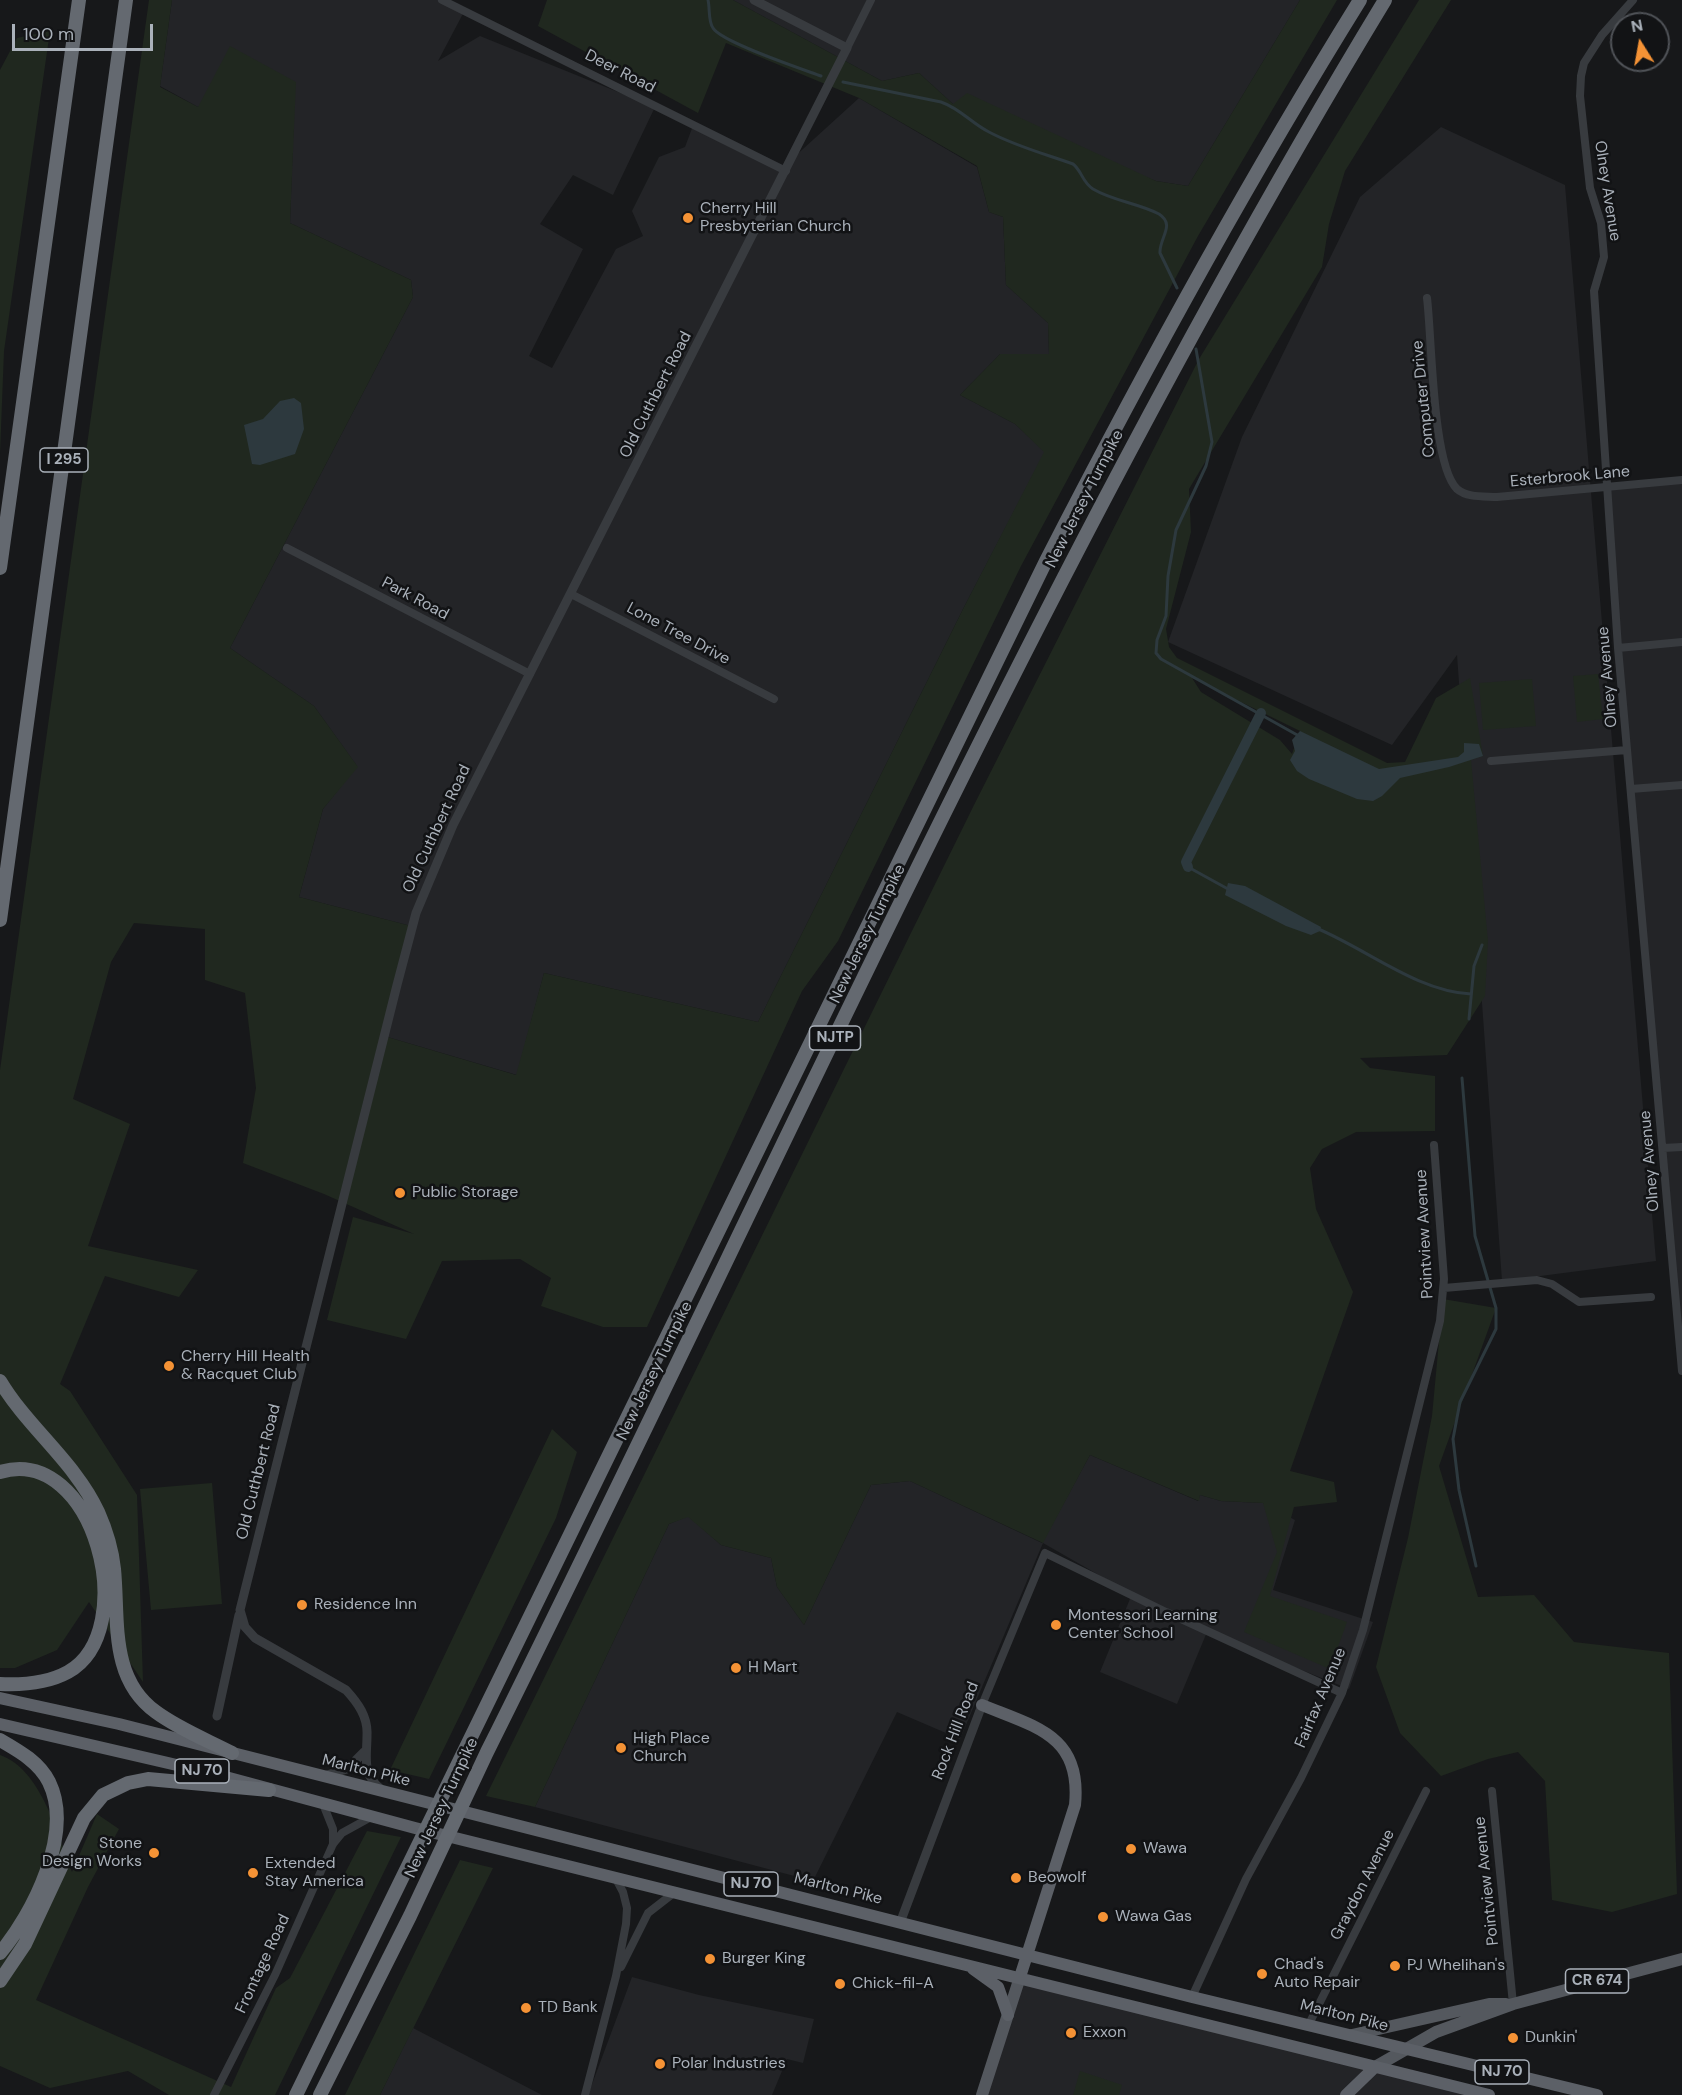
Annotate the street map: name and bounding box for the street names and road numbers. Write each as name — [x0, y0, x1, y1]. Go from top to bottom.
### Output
street label: Deer Road — [582, 46, 658, 98]
street label: Olney Avenue — [1590, 139, 1624, 243]
street label: Old Cuthbert Road — [616, 329, 696, 461]
street label: Computer Drive — [1408, 340, 1440, 458]
street label: New Jersey Turnpike — [1042, 427, 1128, 571]
road number: I 295 — [40, 448, 88, 472]
street label: Esterbrook Lane — [1509, 462, 1631, 492]
street label: Park Road — [378, 573, 452, 625]
street label: Lone Tree Drive — [623, 599, 733, 669]
street label: Olney Avenue — [1594, 626, 1622, 728]
street label: Old Cuthbert Road — [399, 762, 475, 896]
street label: New Jersey Turnpike — [826, 861, 910, 1007]
road number: NJTP — [810, 1026, 860, 1050]
street label: Olney Avenue — [1636, 1110, 1664, 1212]
street label: Pointview Avenue — [1412, 1169, 1438, 1299]
street label: New Jersey Turnpike — [613, 1298, 697, 1444]
street label: Old Cuthbert Road — [233, 1402, 285, 1542]
street label: Fairfax Avenue — [1291, 1645, 1351, 1751]
street label: Rock Hill Road — [929, 1679, 983, 1783]
street label: New Jersey Turnpike — [401, 1735, 483, 1881]
street label: Marlton Pike — [320, 1751, 412, 1791]
road number: NJ 70 — [175, 1759, 229, 1783]
street label: Pointview Avenue — [1471, 1816, 1503, 1946]
street label: Graydon Avenue — [1327, 1826, 1399, 1944]
street label: Marlton Pike — [792, 1869, 884, 1909]
road number: NJ 70 — [724, 1872, 778, 1896]
street label: Frontage Road — [232, 1911, 294, 2017]
road number: CR 674 — [1566, 1969, 1628, 1993]
street label: Marlton Pike — [1298, 1996, 1390, 2036]
road number: NJ 70 — [1475, 2060, 1529, 2084]

